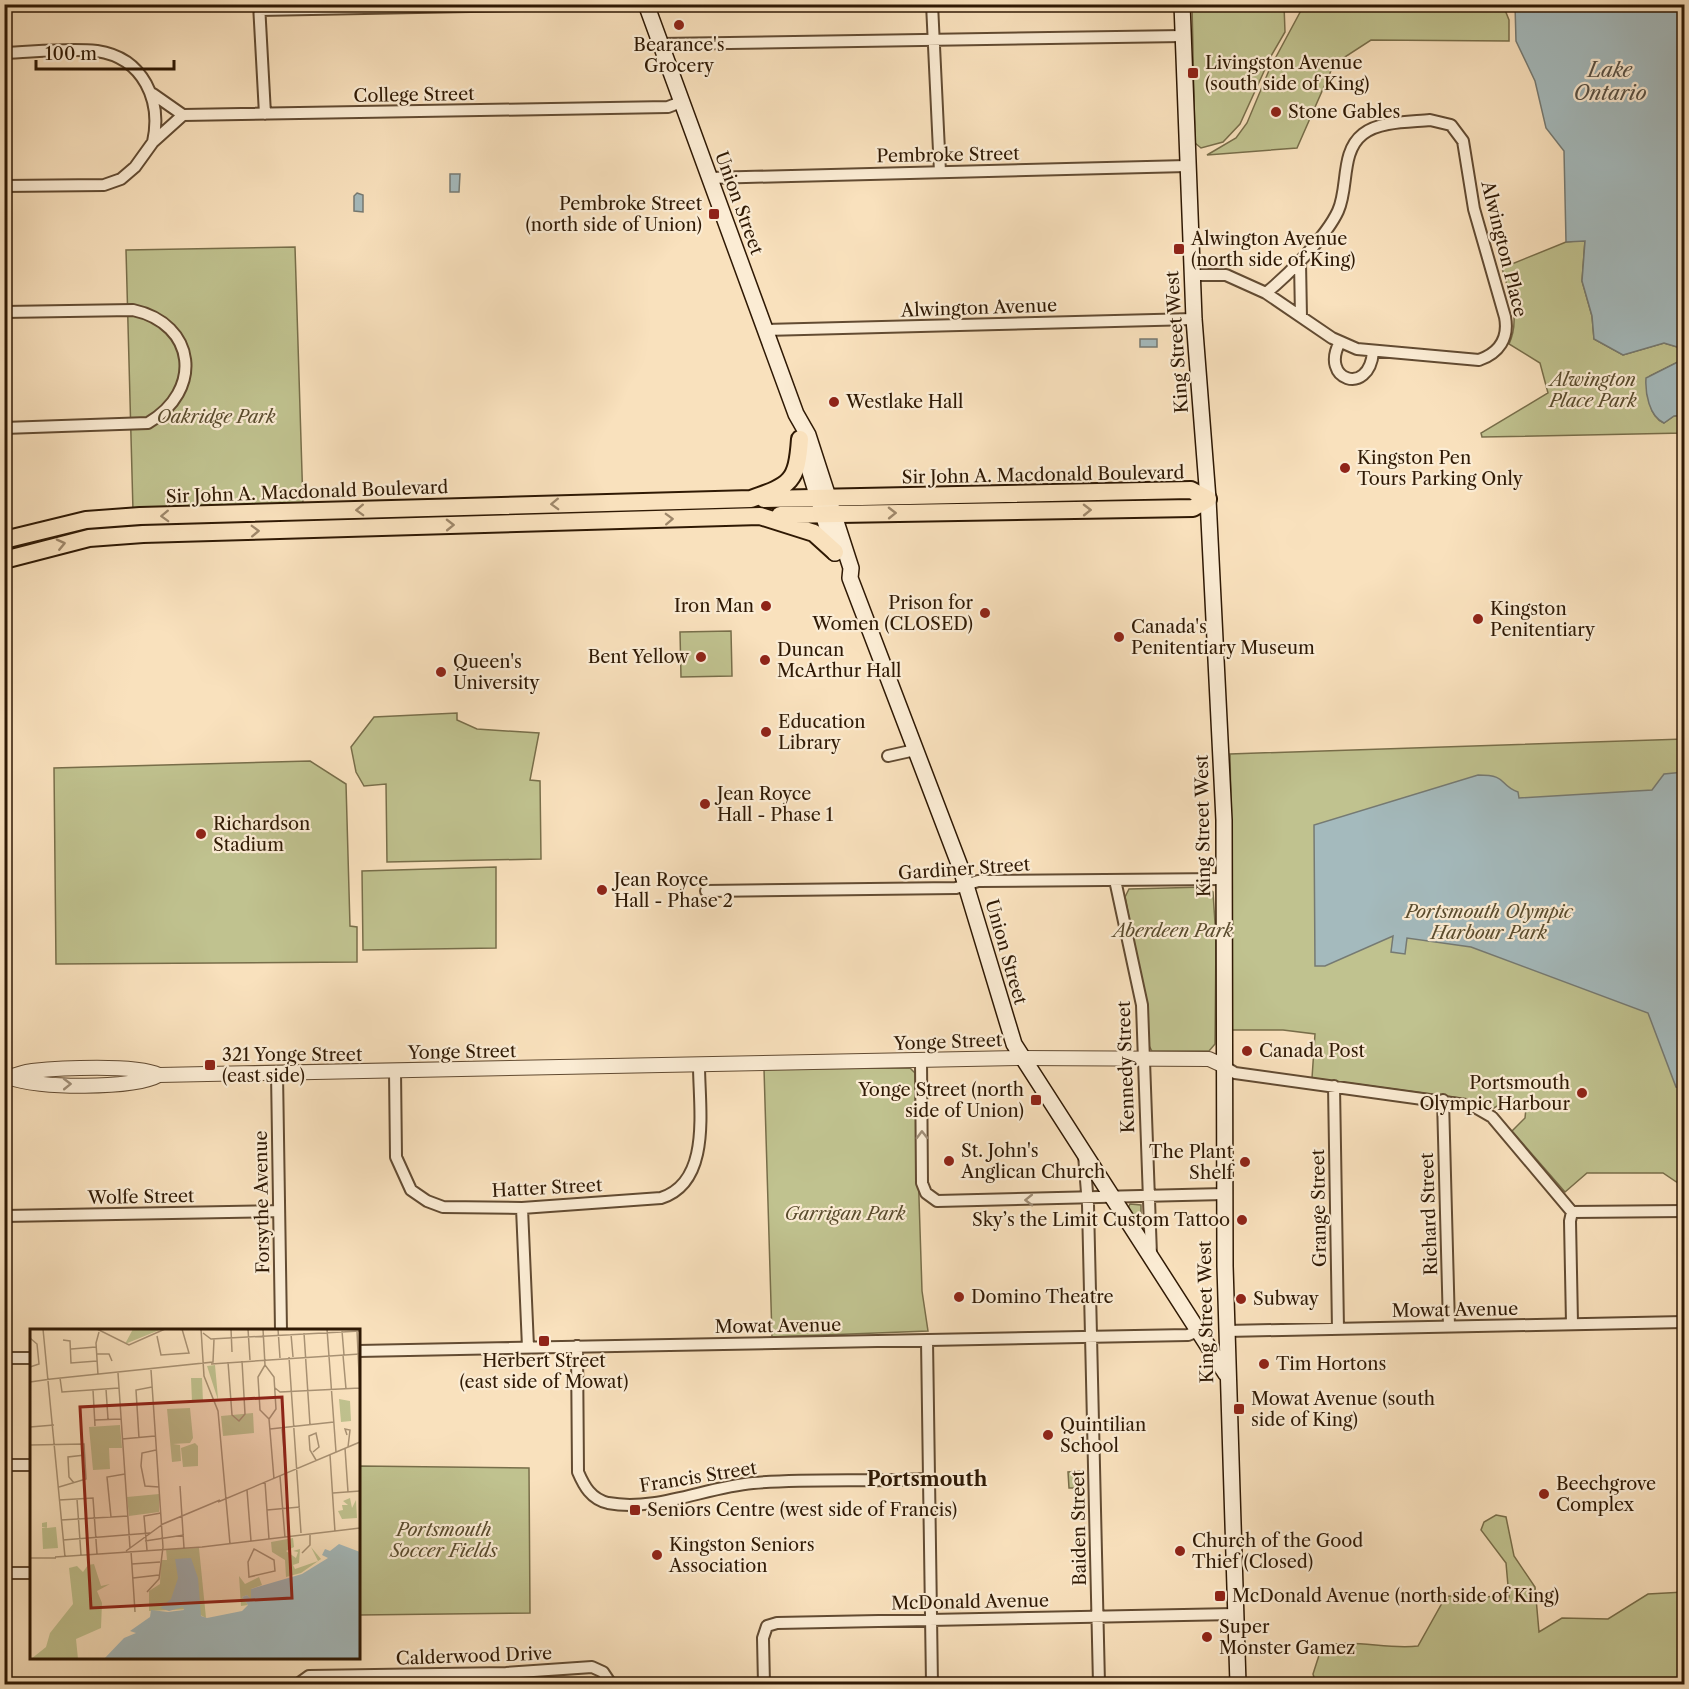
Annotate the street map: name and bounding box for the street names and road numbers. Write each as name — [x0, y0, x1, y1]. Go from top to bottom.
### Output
street label: College Street — [353, 83, 475, 107]
street label: Pembroke Street — [876, 143, 1020, 167]
street label: Union Street — [710, 148, 768, 258]
street label: Alwington Place — [1476, 178, 1532, 319]
street label: King Street West — [1161, 270, 1193, 414]
street label: Alwington Avenue — [899, 294, 1058, 322]
street label: Sir John A. Macdonald Boulevard — [902, 462, 1184, 488]
street label: Sir John A. Macdonald Boulevard — [165, 476, 449, 508]
street label: King Street West — [1191, 754, 1215, 897]
street label: Gardiner Street — [897, 853, 1031, 885]
street label: Union Street — [981, 897, 1032, 1008]
street label: Kennedy Street — [1113, 1000, 1139, 1133]
street label: Yonge Street — [892, 1029, 1003, 1055]
street label: Yonge Street — [407, 1040, 517, 1064]
street label: Forsythe Avenue — [250, 1130, 274, 1274]
street label: Grange Street — [1307, 1148, 1331, 1267]
street label: Richard Street — [1416, 1152, 1442, 1276]
street label: Hatter Street — [491, 1174, 603, 1202]
street label: Wolfe Street — [86, 1185, 195, 1209]
street label: King Street West — [1194, 1240, 1218, 1383]
street label: Mowat Avenue — [1392, 1298, 1518, 1322]
street label: Mowat Avenue — [715, 1314, 841, 1338]
street label: Francis Street — [638, 1457, 759, 1497]
street label: Baiden Street — [1067, 1469, 1091, 1586]
street label: McDonald Avenue — [891, 1590, 1049, 1614]
street label: Calderwood Drive — [395, 1642, 553, 1670]

